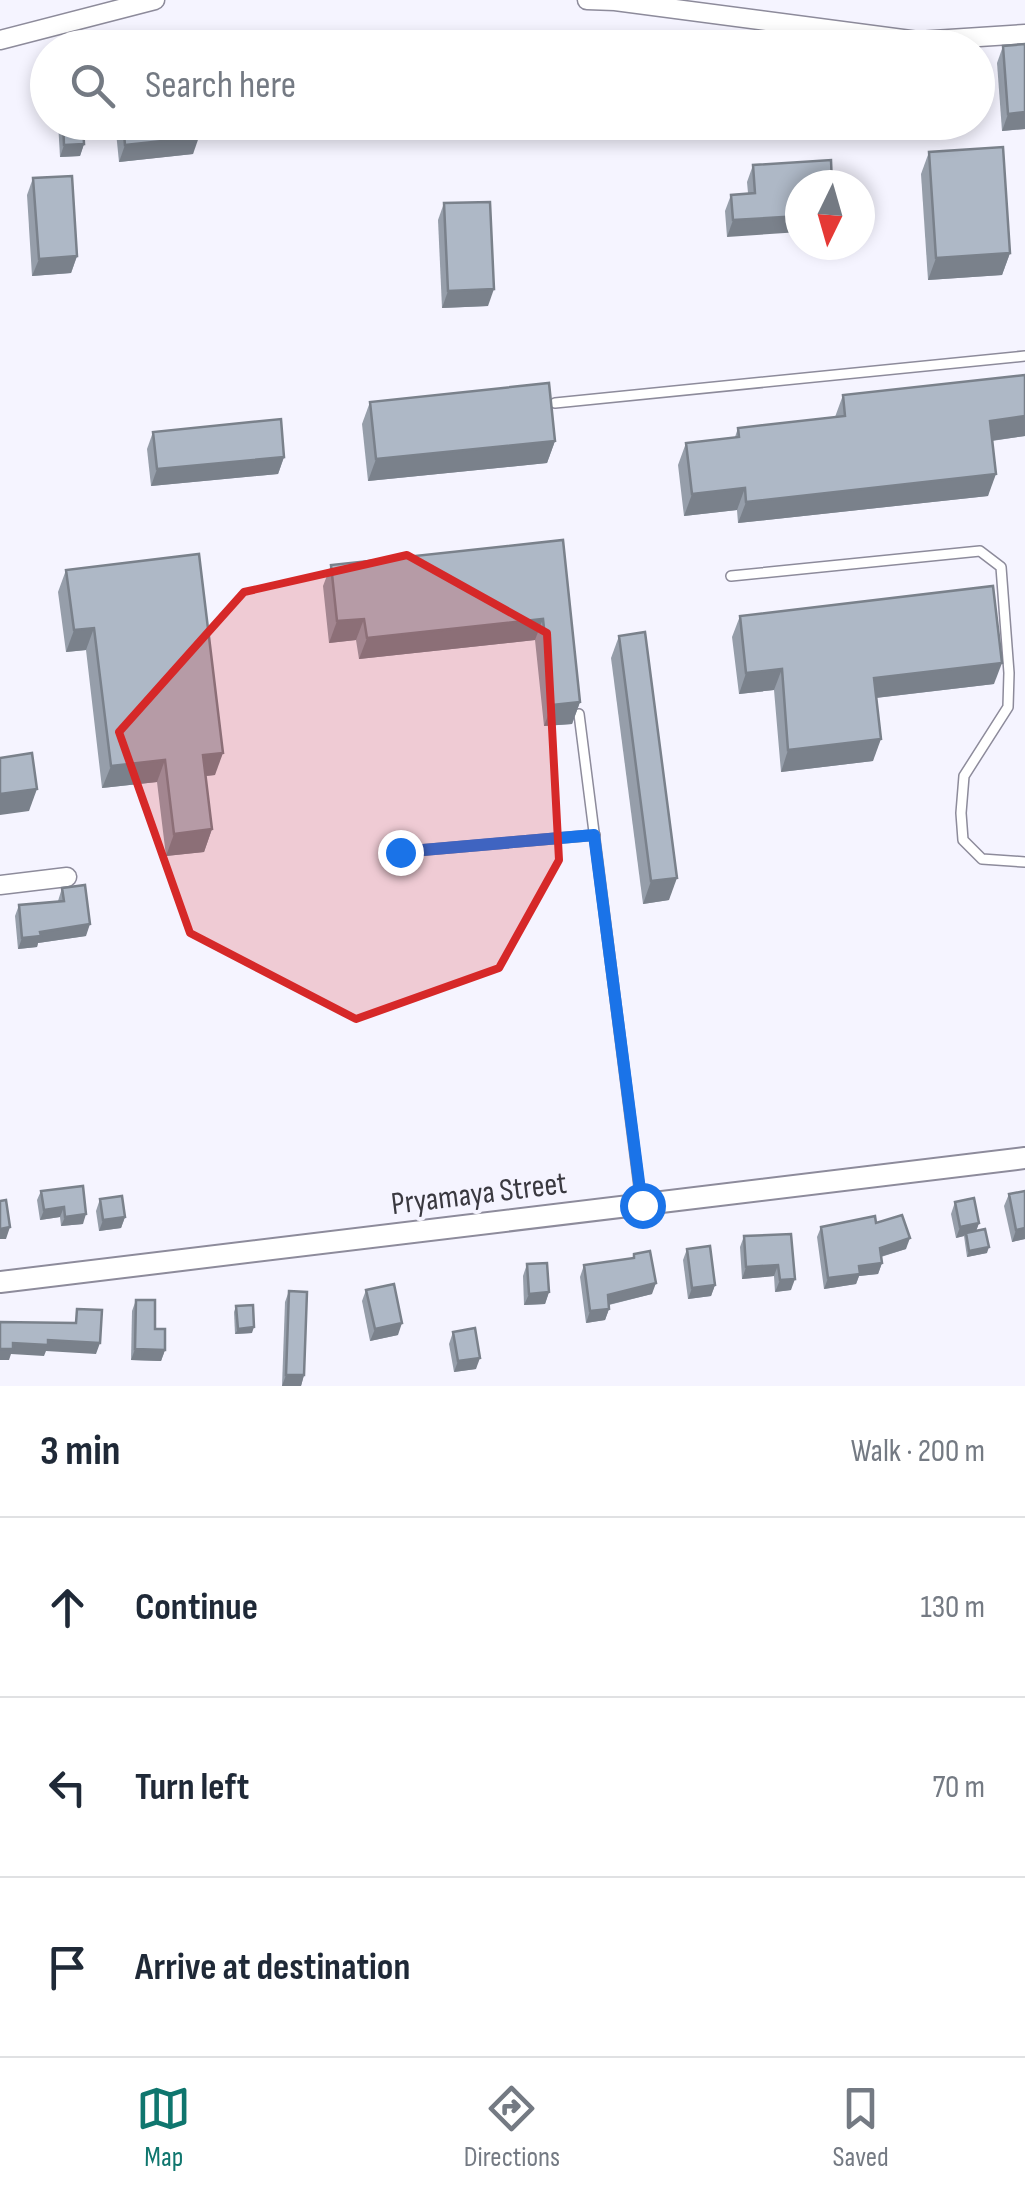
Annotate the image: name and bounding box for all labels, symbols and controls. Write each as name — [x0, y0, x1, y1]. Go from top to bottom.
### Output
search box — [30, 30, 995, 140]
icon: search — [65, 58, 120, 113]
text: Search here — [145, 63, 296, 108]
north arrow — [785, 170, 875, 260]
route end — [378, 830, 424, 876]
street label: Pryamaya Street — [389, 1164, 569, 1224]
route start — [620, 1183, 666, 1229]
text: 3 min — [40, 1426, 120, 1477]
text: Walk · 200 m — [851, 1432, 985, 1471]
icon: ahead — [40, 1580, 95, 1635]
text: Continue — [135, 1585, 258, 1630]
text: 130 m — [920, 1588, 985, 1627]
icon: left — [40, 1760, 95, 1815]
text: Turn left — [135, 1765, 249, 1810]
text: 70 m — [932, 1768, 985, 1807]
icon: arrive — [40, 1940, 95, 1995]
text: Arrive at destination — [135, 1945, 410, 1990]
tab: Map — [136, 2081, 191, 2174]
tab: Directions — [464, 2081, 560, 2174]
tab: Saved — [833, 2081, 889, 2174]

